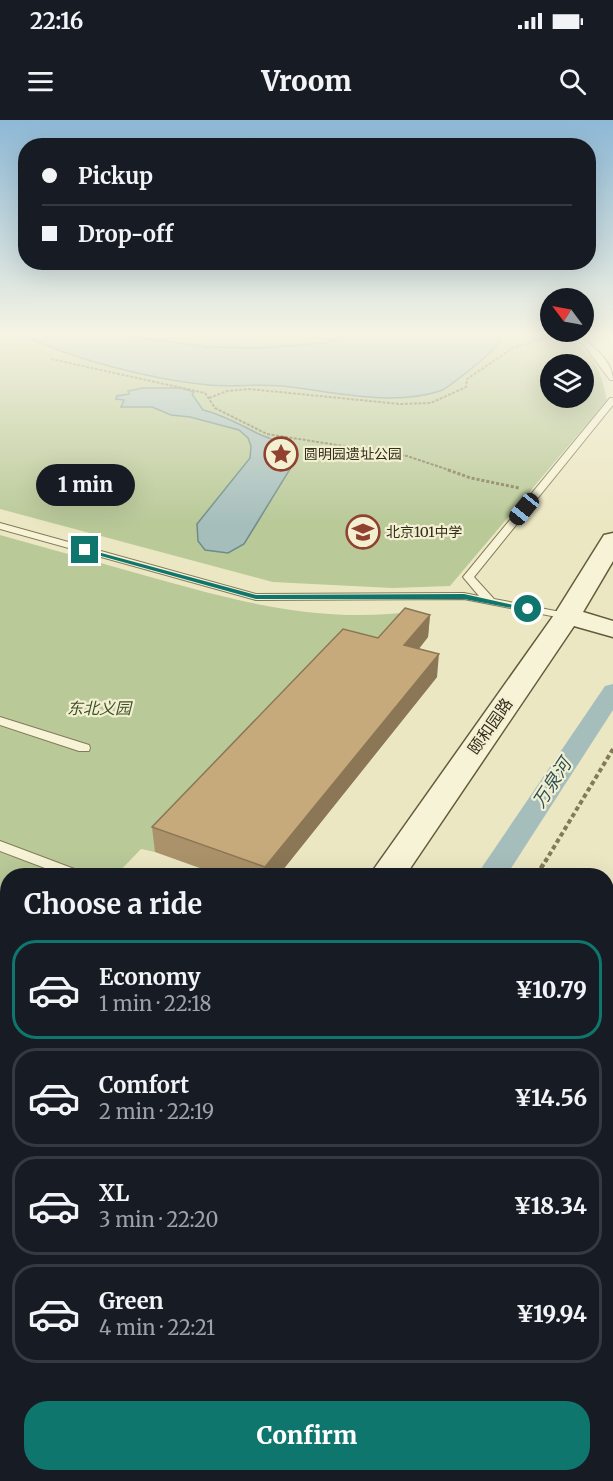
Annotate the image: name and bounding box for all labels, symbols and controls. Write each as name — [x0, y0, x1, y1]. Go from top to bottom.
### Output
text: 22:16 — [30, 7, 83, 35]
text: Vroom — [261, 64, 352, 98]
icon: menu — [24, 65, 57, 98]
icon: search — [556, 65, 589, 98]
text: Pickup — [78, 162, 153, 190]
text: Drop-off — [78, 220, 173, 248]
north arrow — [540, 288, 594, 342]
map controls — [540, 288, 594, 408]
button: layers — [540, 354, 594, 408]
place icon: 圆明园遗址公园 — [263, 436, 299, 472]
place label: 圆明园遗址公园 — [304, 445, 402, 463]
callout: 1 min — [36, 463, 134, 505]
text: 1 min — [58, 472, 113, 497]
car — [506, 489, 542, 529]
school or university icon: 北京101中学 — [345, 514, 381, 550]
place label: 北京101中学 — [386, 523, 463, 541]
route end — [71, 536, 98, 563]
route start — [514, 595, 541, 622]
street label: 颐和园路 — [463, 694, 517, 758]
park label: 东北义园 — [67, 698, 133, 718]
water label: 万泉河 — [527, 751, 578, 812]
text: Choose a ride — [24, 887, 202, 921]
icon: car — [27, 963, 81, 1017]
text: Economy — [99, 963, 200, 991]
text: ¥10.79 — [515, 976, 587, 1004]
text: 1 min · 22:18 — [99, 991, 212, 1016]
icon: car — [27, 1071, 81, 1125]
text: Comfort — [99, 1071, 189, 1099]
text: ¥14.56 — [514, 1084, 587, 1112]
text: 2 min · 22:19 — [99, 1099, 214, 1124]
icon: car — [27, 1179, 81, 1233]
text: XL — [99, 1179, 129, 1207]
text: ¥18.34 — [514, 1192, 587, 1220]
text: 3 min · 22:20 — [99, 1207, 218, 1232]
icon: car — [27, 1287, 81, 1341]
text: Green — [99, 1287, 163, 1315]
text: ¥19.94 — [516, 1300, 587, 1328]
text: 4 min · 22:21 — [99, 1315, 215, 1340]
button: Confirm — [24, 1401, 590, 1470]

